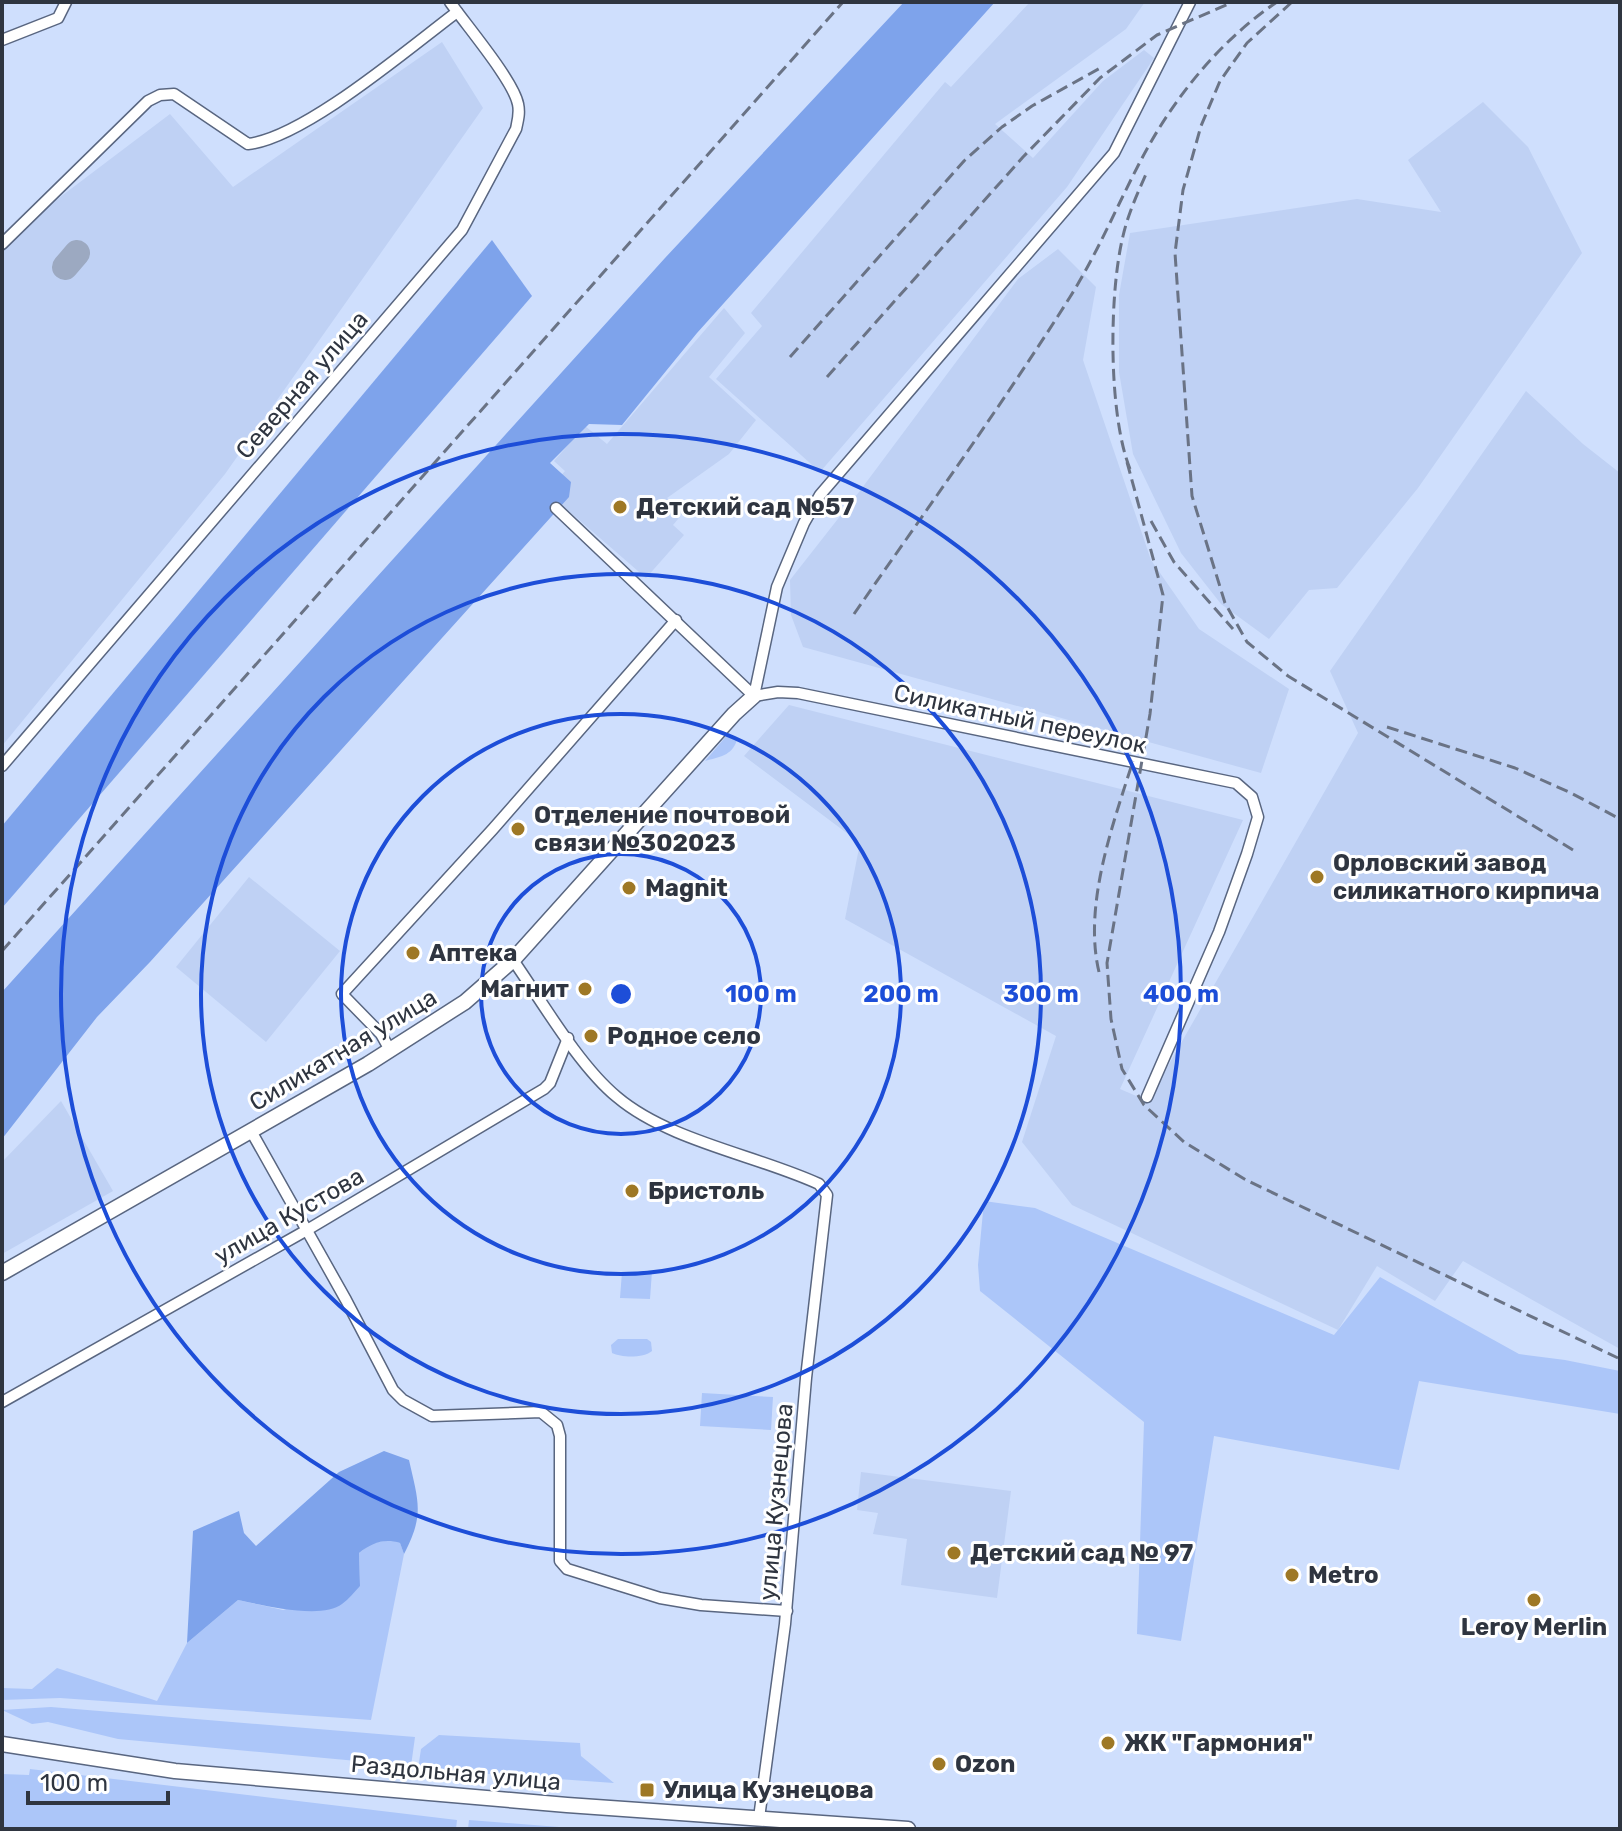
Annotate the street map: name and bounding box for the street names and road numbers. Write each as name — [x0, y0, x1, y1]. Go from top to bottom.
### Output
street label: Северная улица — [230, 305, 374, 465]
street label: Силикатный переулок — [891, 679, 1149, 759]
street label: Силикатная улица — [244, 983, 442, 1117]
street label: улица Кустова — [209, 1162, 369, 1270]
street label: улица Кузнецова — [753, 1402, 799, 1602]
street label: Раздольная улица — [350, 1750, 562, 1796]

